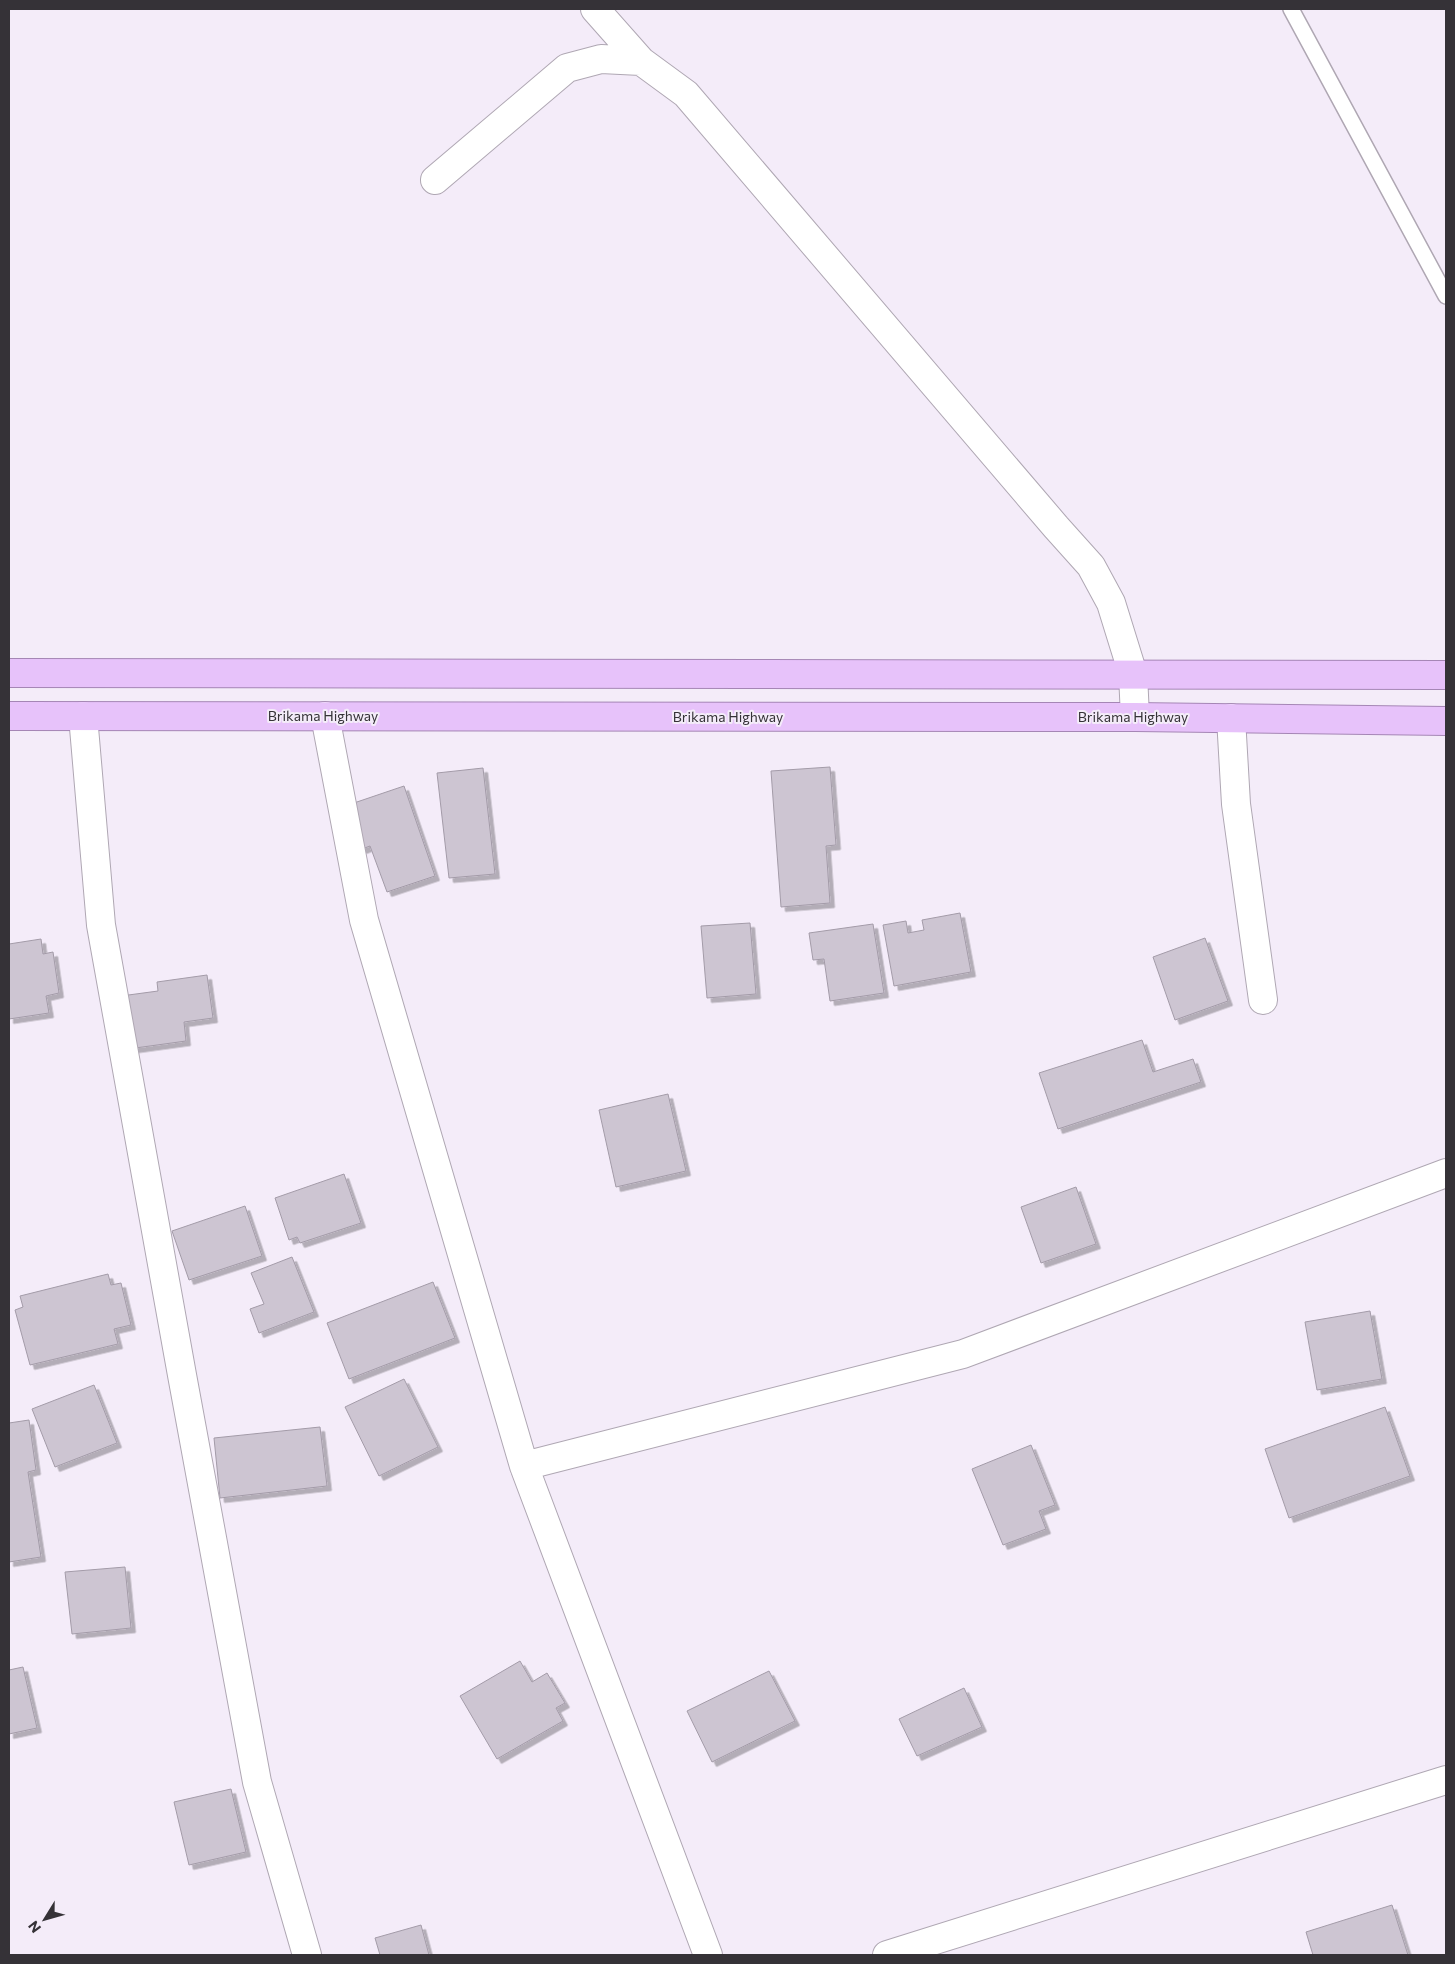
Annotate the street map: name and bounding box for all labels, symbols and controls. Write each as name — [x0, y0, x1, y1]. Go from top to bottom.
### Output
street label: Brikama Highway — [268, 707, 378, 724]
street label: Brikama Highway — [673, 708, 783, 725]
street label: Brikama Highway — [1078, 708, 1188, 725]
north arrow — [20, 1894, 70, 1944]
text: N — [24, 1918, 44, 1936]

